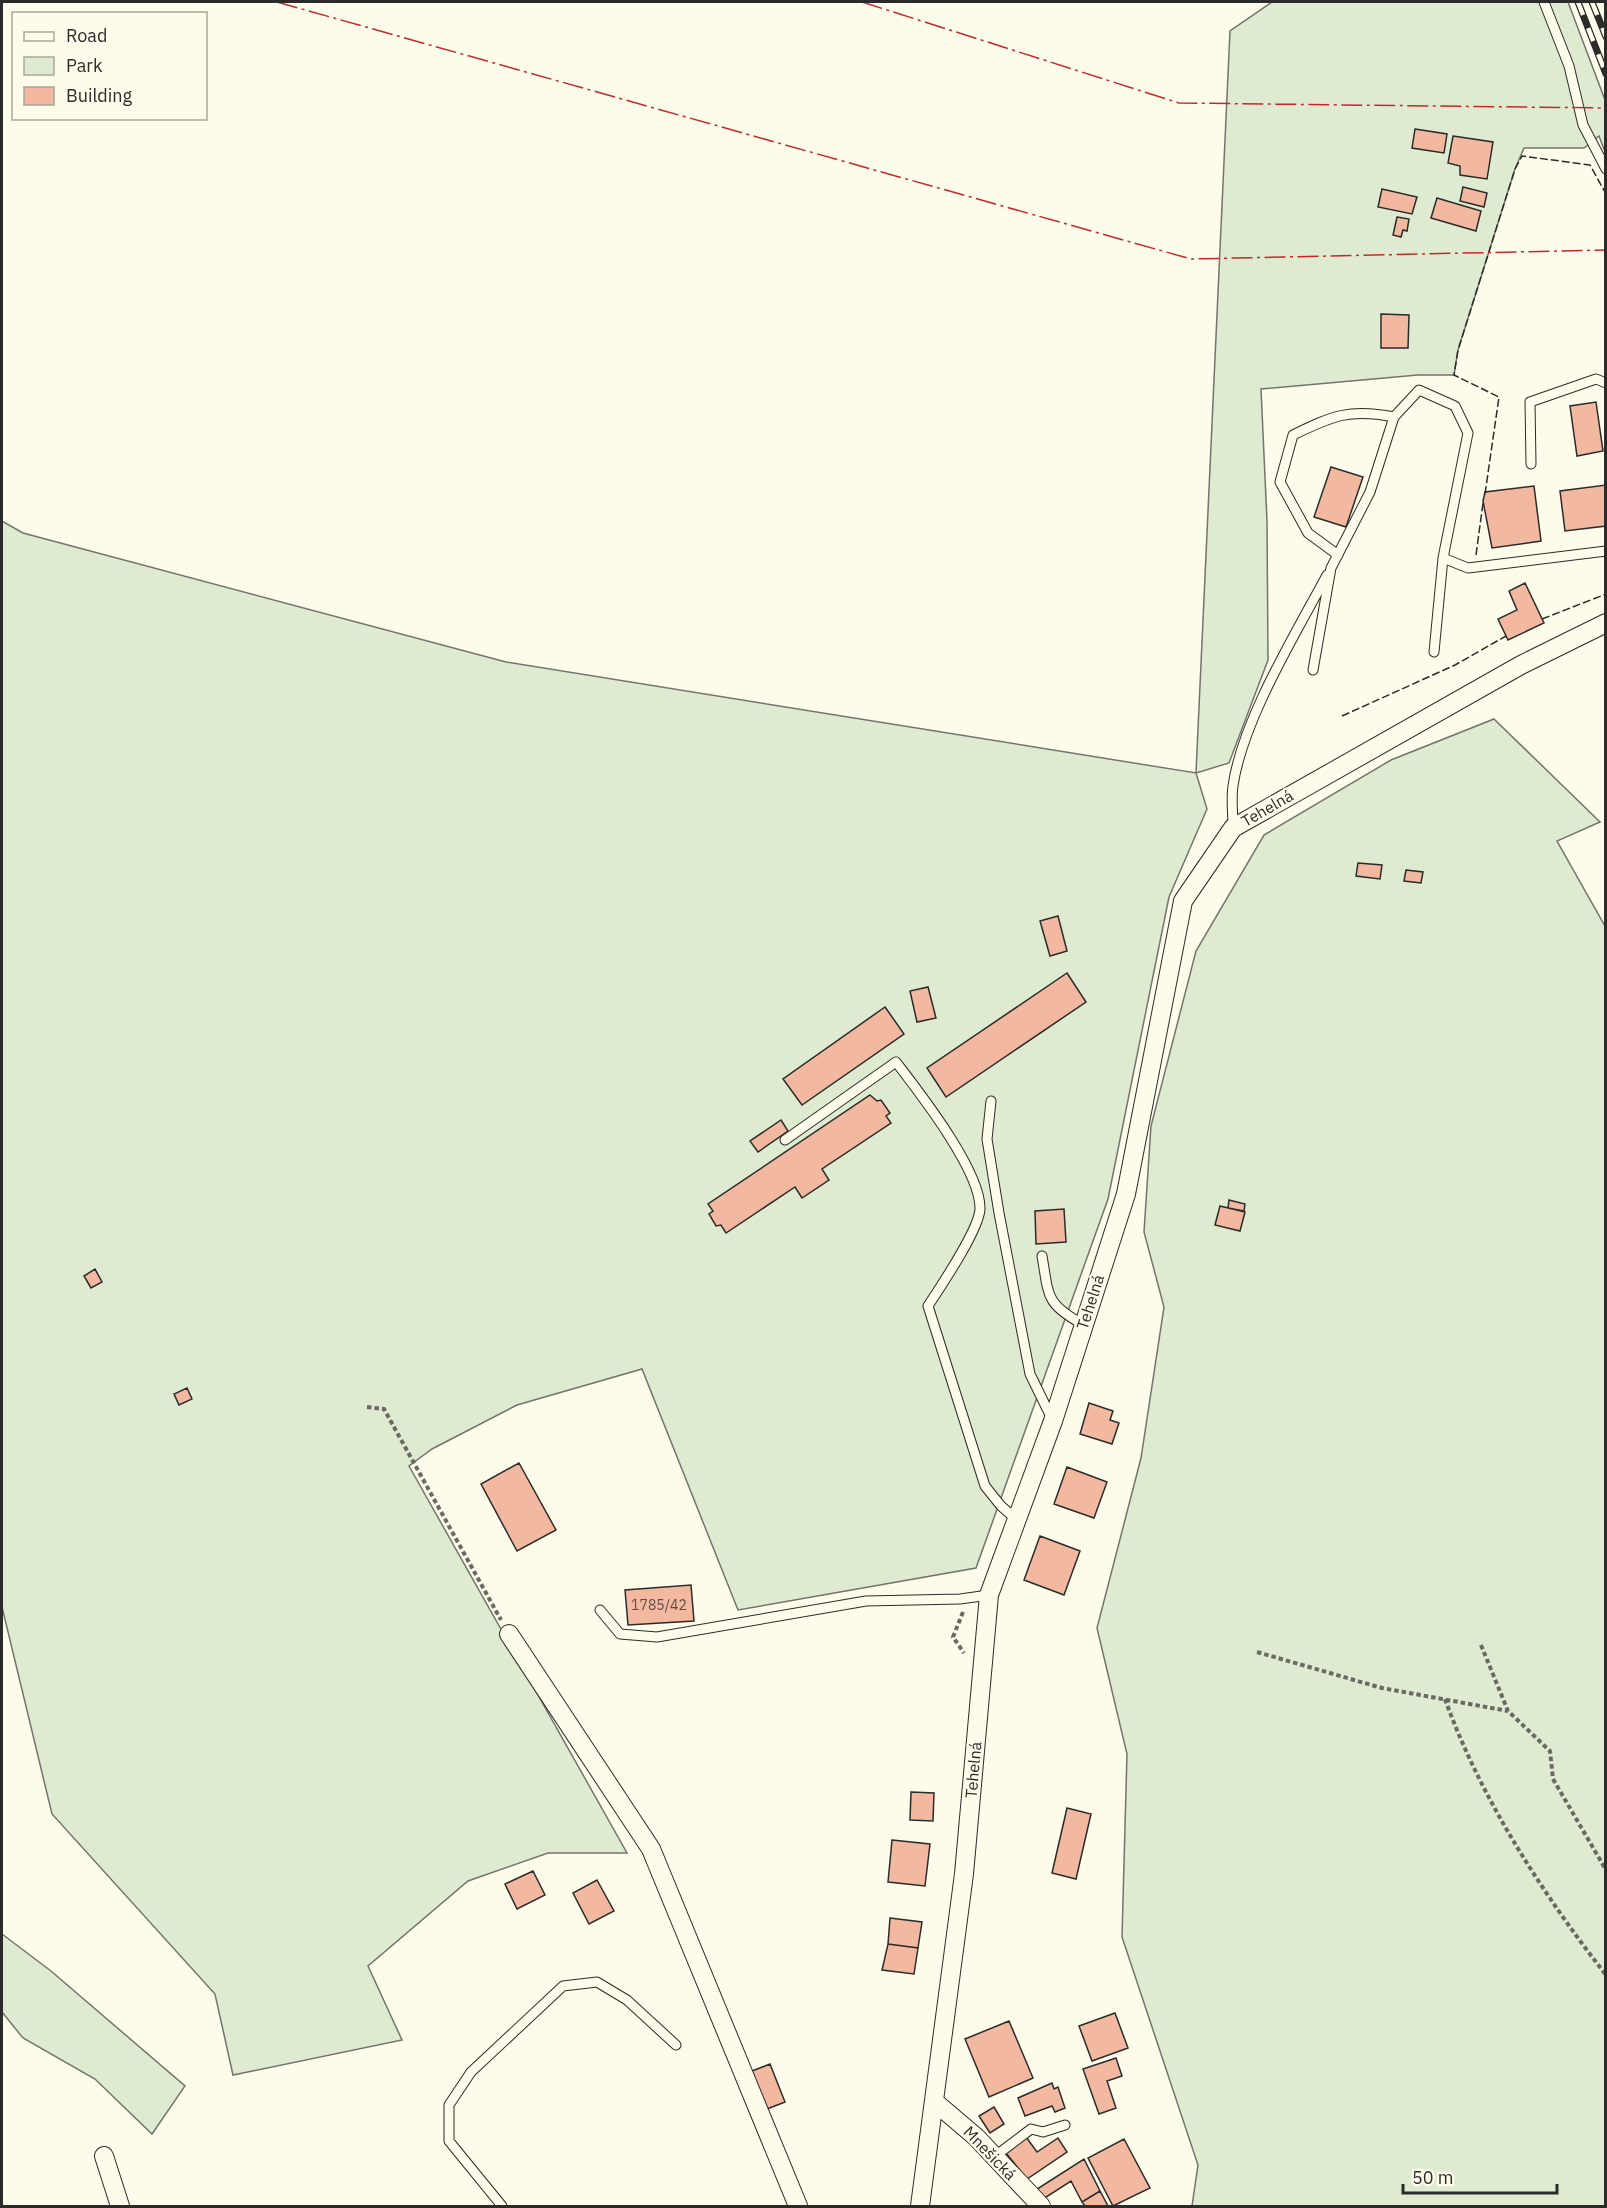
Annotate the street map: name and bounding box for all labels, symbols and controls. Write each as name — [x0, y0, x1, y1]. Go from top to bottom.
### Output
legend — [12, 12, 207, 120]
text: Road — [66, 24, 107, 47]
text: Park — [66, 54, 103, 77]
text: Building — [66, 84, 133, 107]
street label: Tehelná — [1237, 785, 1297, 831]
street label: Tehelná — [1072, 1271, 1108, 1332]
house number: 1785/42 — [631, 1596, 687, 1614]
street label: Tehelná — [961, 1740, 985, 1799]
street label: Mnešická — [959, 2122, 1021, 2185]
scale bar — [1403, 2157, 1558, 2195]
text: 50 m — [1412, 2166, 1454, 2189]

